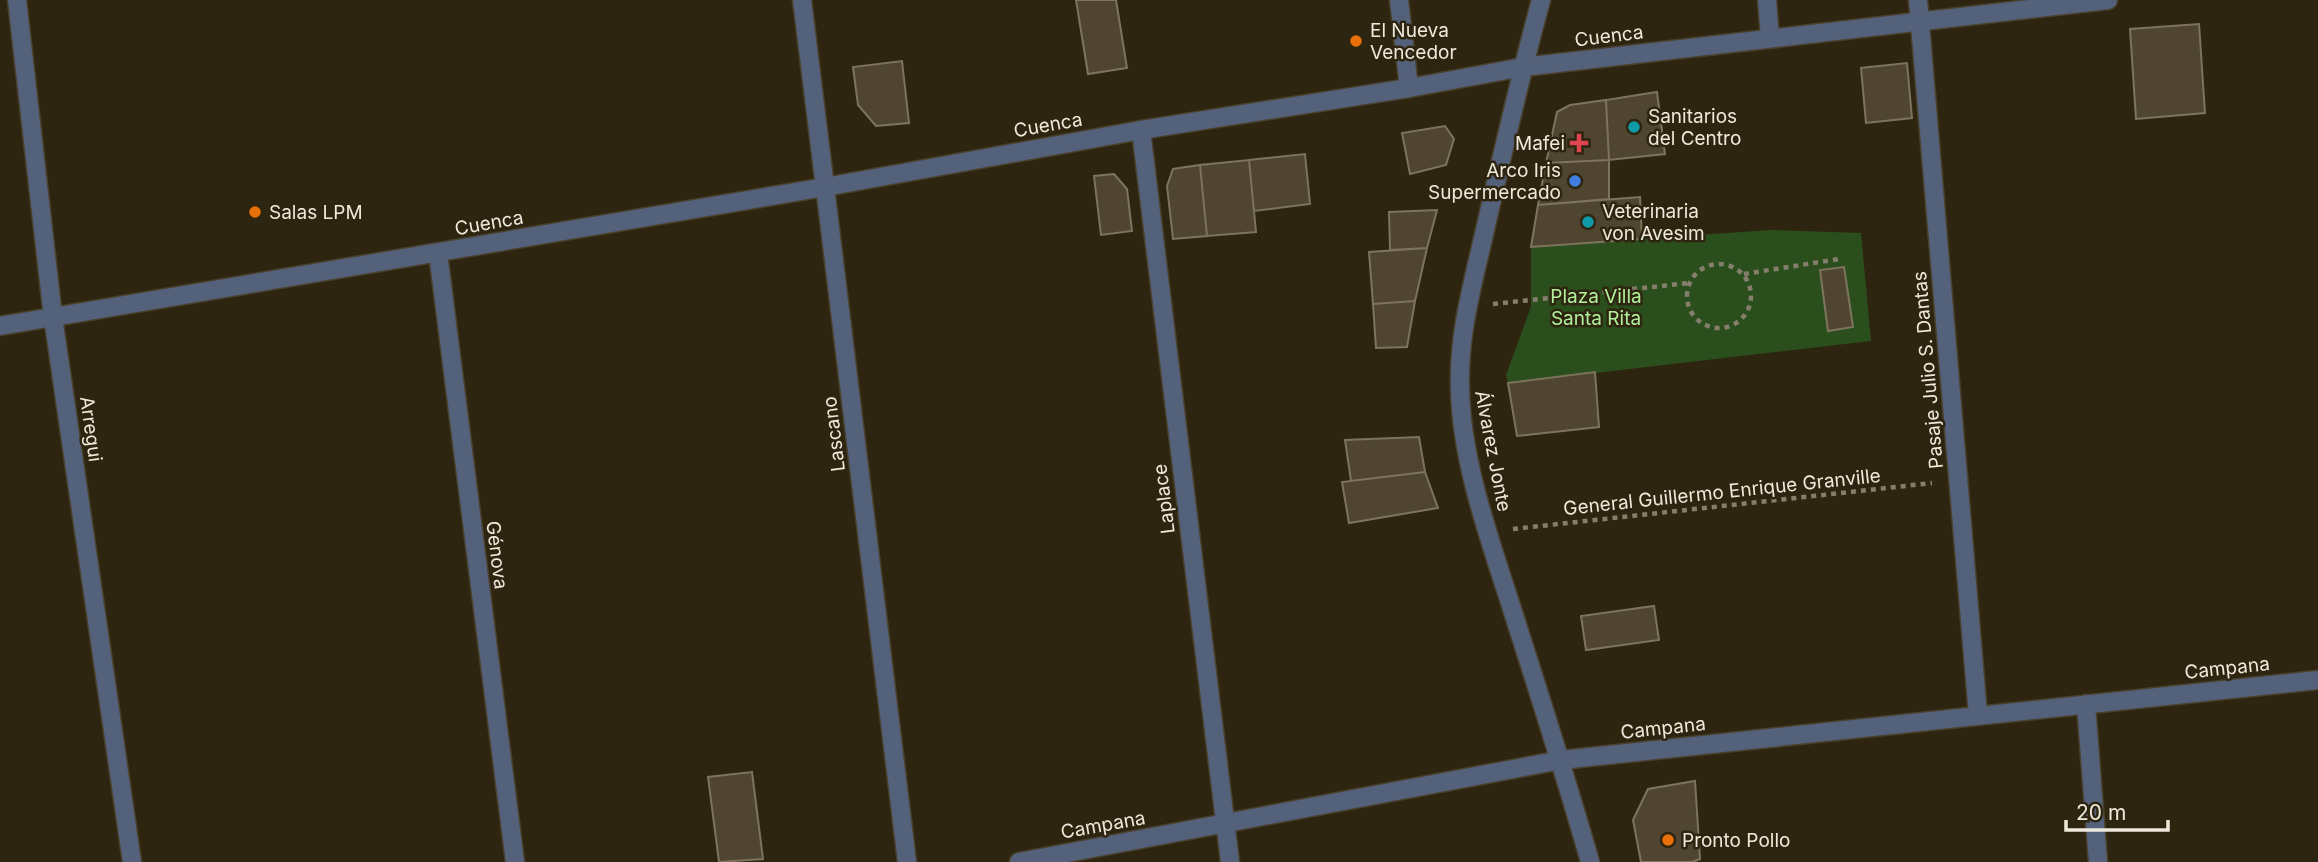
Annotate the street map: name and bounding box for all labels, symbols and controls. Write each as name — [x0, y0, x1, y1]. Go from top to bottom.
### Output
place label: El Nueva Vencedor — [1370, 19, 1457, 64]
street label: Cuenca — [1573, 20, 1645, 52]
marker: El Nueva Vencedor — [1348, 33, 1364, 49]
place label: Sanitarios del Centro — [1648, 105, 1741, 150]
street label: Cuenca — [1012, 108, 1084, 142]
marker: Sanitarios del Centro — [1626, 119, 1642, 135]
place label: Mafei — [1515, 132, 1565, 155]
marker: Mafei — [1571, 135, 1587, 151]
place label: Arco Iris Supermercado — [1428, 159, 1561, 204]
marker: Arco Iris Supermercado — [1567, 173, 1583, 189]
place label: Veterinaria von Avesim — [1602, 200, 1705, 245]
place label: Salas LPM — [269, 201, 363, 224]
marker: Salas LPM — [247, 204, 263, 220]
street label: Cuenca — [453, 206, 525, 240]
marker: Veterinaria von Avesim — [1580, 214, 1596, 230]
street label: Pasaje Julio S. Dantas — [1908, 270, 1948, 470]
park label: Plaza Villa Santa Rita — [1550, 285, 1642, 330]
street label: Álvarez Jonte — [1470, 388, 1517, 514]
street label: Arregui — [75, 395, 107, 463]
street label: Lascano — [818, 395, 850, 473]
street label: Laplace — [1148, 463, 1180, 535]
street label: General Guillermo Enrique Granville — [1562, 464, 1882, 520]
street label: Génova — [481, 519, 513, 591]
street label: Campana — [2183, 652, 2271, 684]
street label: Campana — [1619, 712, 1707, 744]
scale bar — [2066, 788, 2168, 832]
text: 20 m — [2076, 800, 2126, 825]
street label: Campana — [1059, 806, 1147, 844]
place label: Pronto Pollo — [1682, 829, 1790, 852]
marker: Pronto Pollo — [1660, 832, 1676, 848]

